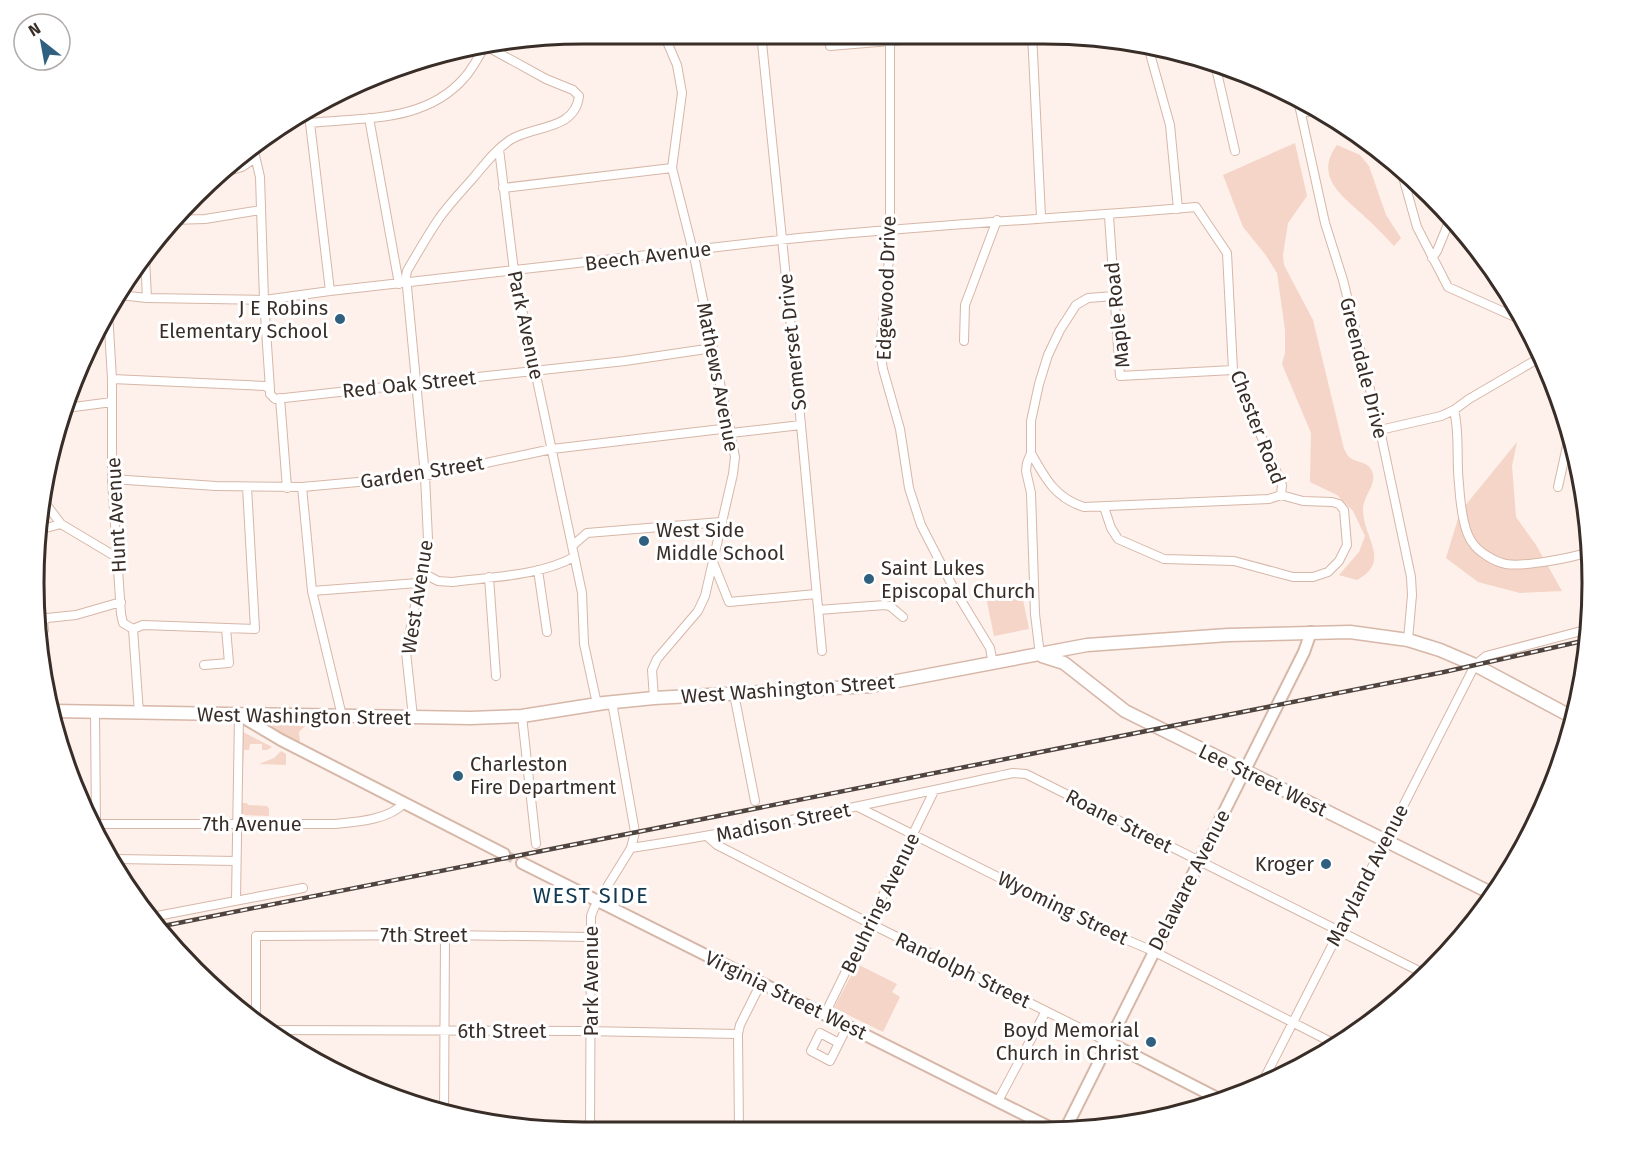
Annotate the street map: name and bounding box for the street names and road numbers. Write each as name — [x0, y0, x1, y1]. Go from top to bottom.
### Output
street label: Edgewood Drive — [871, 215, 901, 361]
street label: Beech Avenue — [584, 236, 712, 276]
street label: Maple Road — [1100, 261, 1134, 369]
street label: Park Avenue — [503, 268, 549, 382]
street label: Somerset Drive — [773, 272, 811, 412]
street label: Greendale Drive — [1335, 295, 1393, 441]
street label: Mathews Avenue — [692, 300, 744, 454]
street label: Red Oak Street — [341, 365, 478, 403]
street label: Chester Road — [1225, 367, 1291, 487]
street label: Garden Street — [359, 450, 486, 494]
street label: Hunt Avenue — [101, 457, 131, 573]
street label: West Avenue — [396, 538, 438, 656]
street label: West Washington Street — [680, 669, 897, 708]
street label: West Washington Street — [197, 702, 412, 730]
street label: Lee Street West — [1195, 739, 1332, 822]
street label: Roane Street — [1062, 784, 1177, 858]
street label: Madison Street — [714, 797, 853, 847]
street label: Maryland Avenue — [1321, 800, 1413, 950]
street label: Delaware Avenue — [1143, 805, 1235, 955]
street label: 7th Avenue — [202, 812, 302, 836]
street label: Beuhring Avenue — [836, 829, 924, 977]
street label: Wyoming Street — [994, 866, 1133, 950]
street label: 7th Street — [380, 923, 468, 947]
street label: Park Avenue — [579, 925, 603, 1037]
street label: Randolph Street — [892, 927, 1035, 1013]
street label: Virginia Street West — [701, 945, 872, 1045]
street label: 6th Street — [457, 1019, 547, 1043]

